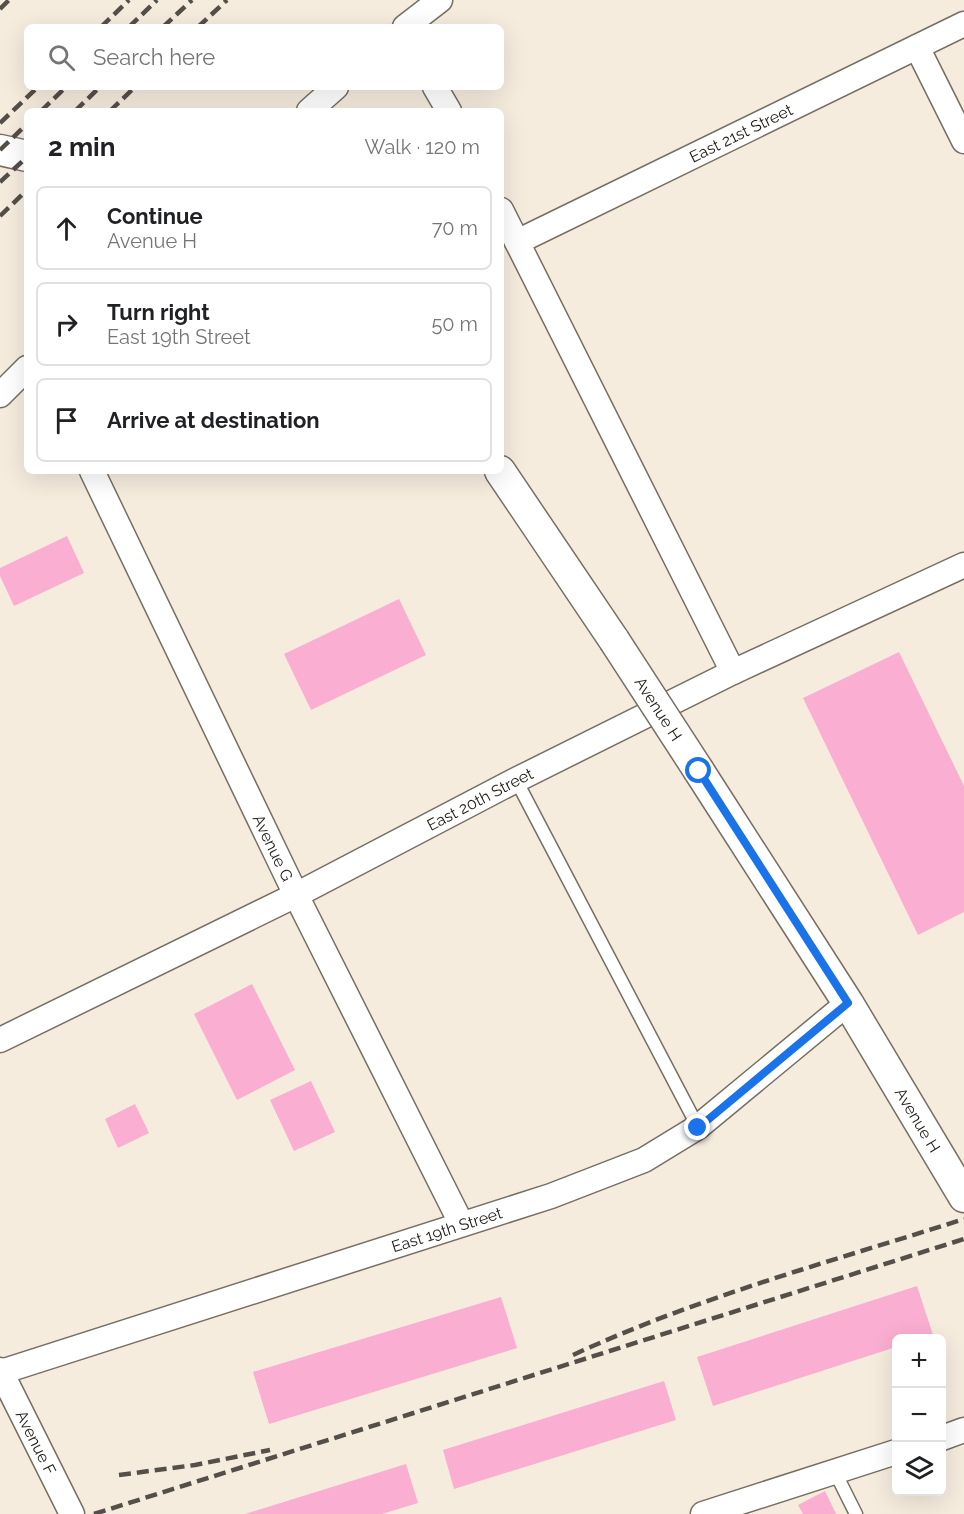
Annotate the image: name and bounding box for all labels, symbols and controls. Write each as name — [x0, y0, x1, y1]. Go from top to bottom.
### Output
search box — [24, 24, 504, 90]
icon: search — [45, 41, 78, 74]
text: Search here — [93, 44, 215, 70]
street label: East 21st Street — [686, 99, 796, 166]
text: 2 min — [48, 132, 115, 162]
text: Walk · 120 m — [365, 135, 480, 159]
text: Continue — [107, 203, 203, 229]
icon: ahead — [50, 212, 83, 245]
text: 70 m — [432, 216, 478, 240]
text: Avenue H — [107, 229, 197, 253]
text: Turn right — [107, 299, 210, 325]
icon: right — [50, 308, 83, 341]
text: 50 m — [431, 312, 478, 336]
text: East 19th Street — [107, 325, 251, 349]
icon: arrive — [50, 404, 83, 437]
text: Arrive at destination — [107, 407, 320, 433]
street label: Avenue H — [631, 673, 686, 744]
route start — [685, 757, 711, 783]
street label: East 20th Street — [424, 763, 537, 834]
street label: Avenue G — [249, 811, 297, 884]
street label: Avenue H — [891, 1084, 945, 1156]
route end — [684, 1114, 710, 1140]
street label: East 19th Street — [389, 1203, 505, 1256]
map controls — [892, 1334, 946, 1496]
button: + — [892, 1334, 946, 1388]
button: − — [892, 1388, 946, 1442]
street label: Avenue F — [12, 1407, 60, 1478]
button: layers — [892, 1442, 946, 1496]

